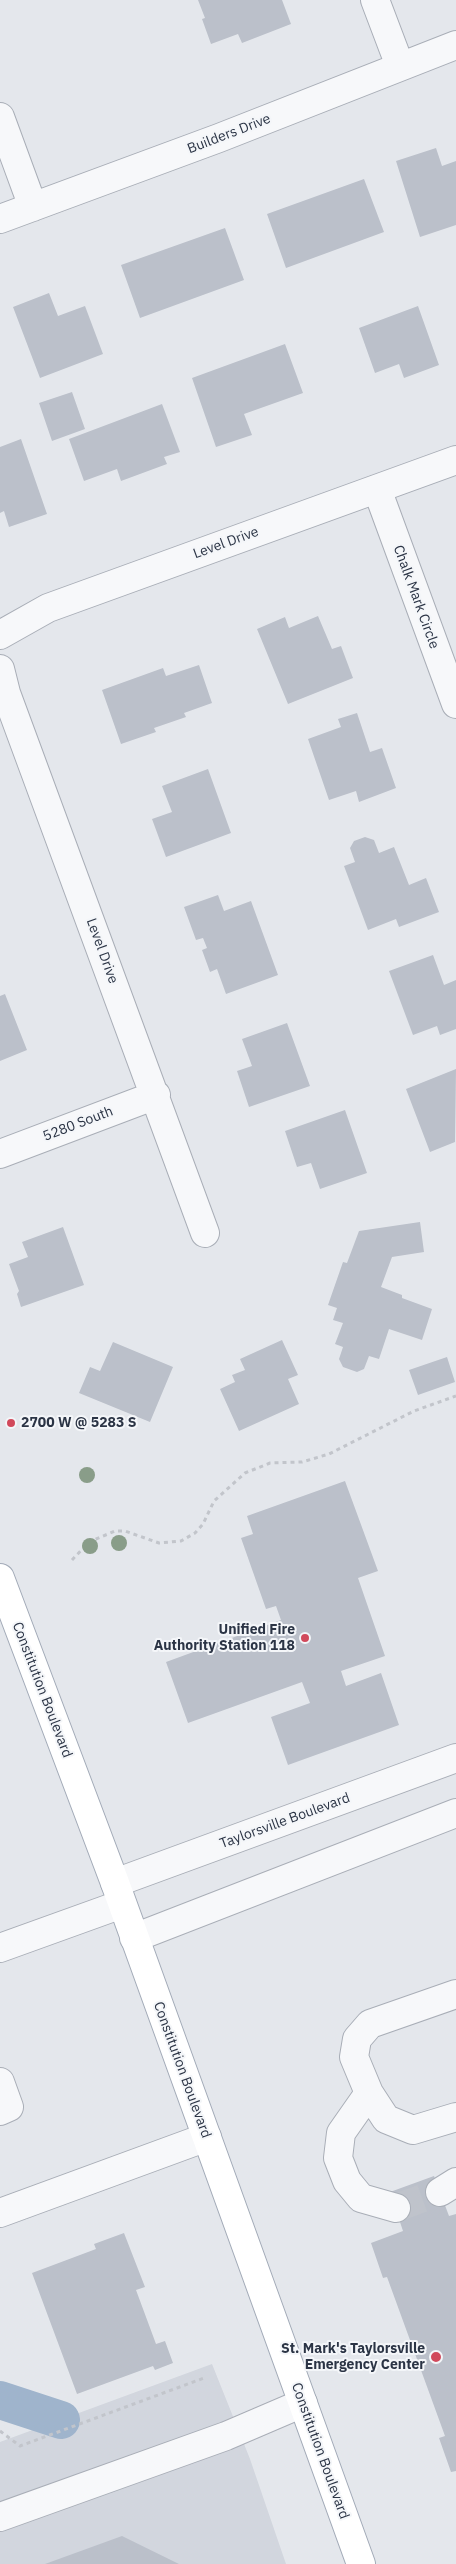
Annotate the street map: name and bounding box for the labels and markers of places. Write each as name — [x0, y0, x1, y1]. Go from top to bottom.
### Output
place label: 2700 W @ 5283 S — [21, 1415, 136, 1431]
marker: 2700 W @ 5283 S — [5, 1417, 17, 1429]
place label: Unified Fire Authority Station 118 — [154, 1622, 295, 1654]
marker: Unified Fire Authority Station 118 — [299, 1632, 311, 1644]
place label: St. Mark's Taylorsville Emergency Center — [281, 2341, 425, 2374]
marker: St. Mark's Taylorsville Emergency Center — [429, 2350, 443, 2364]

